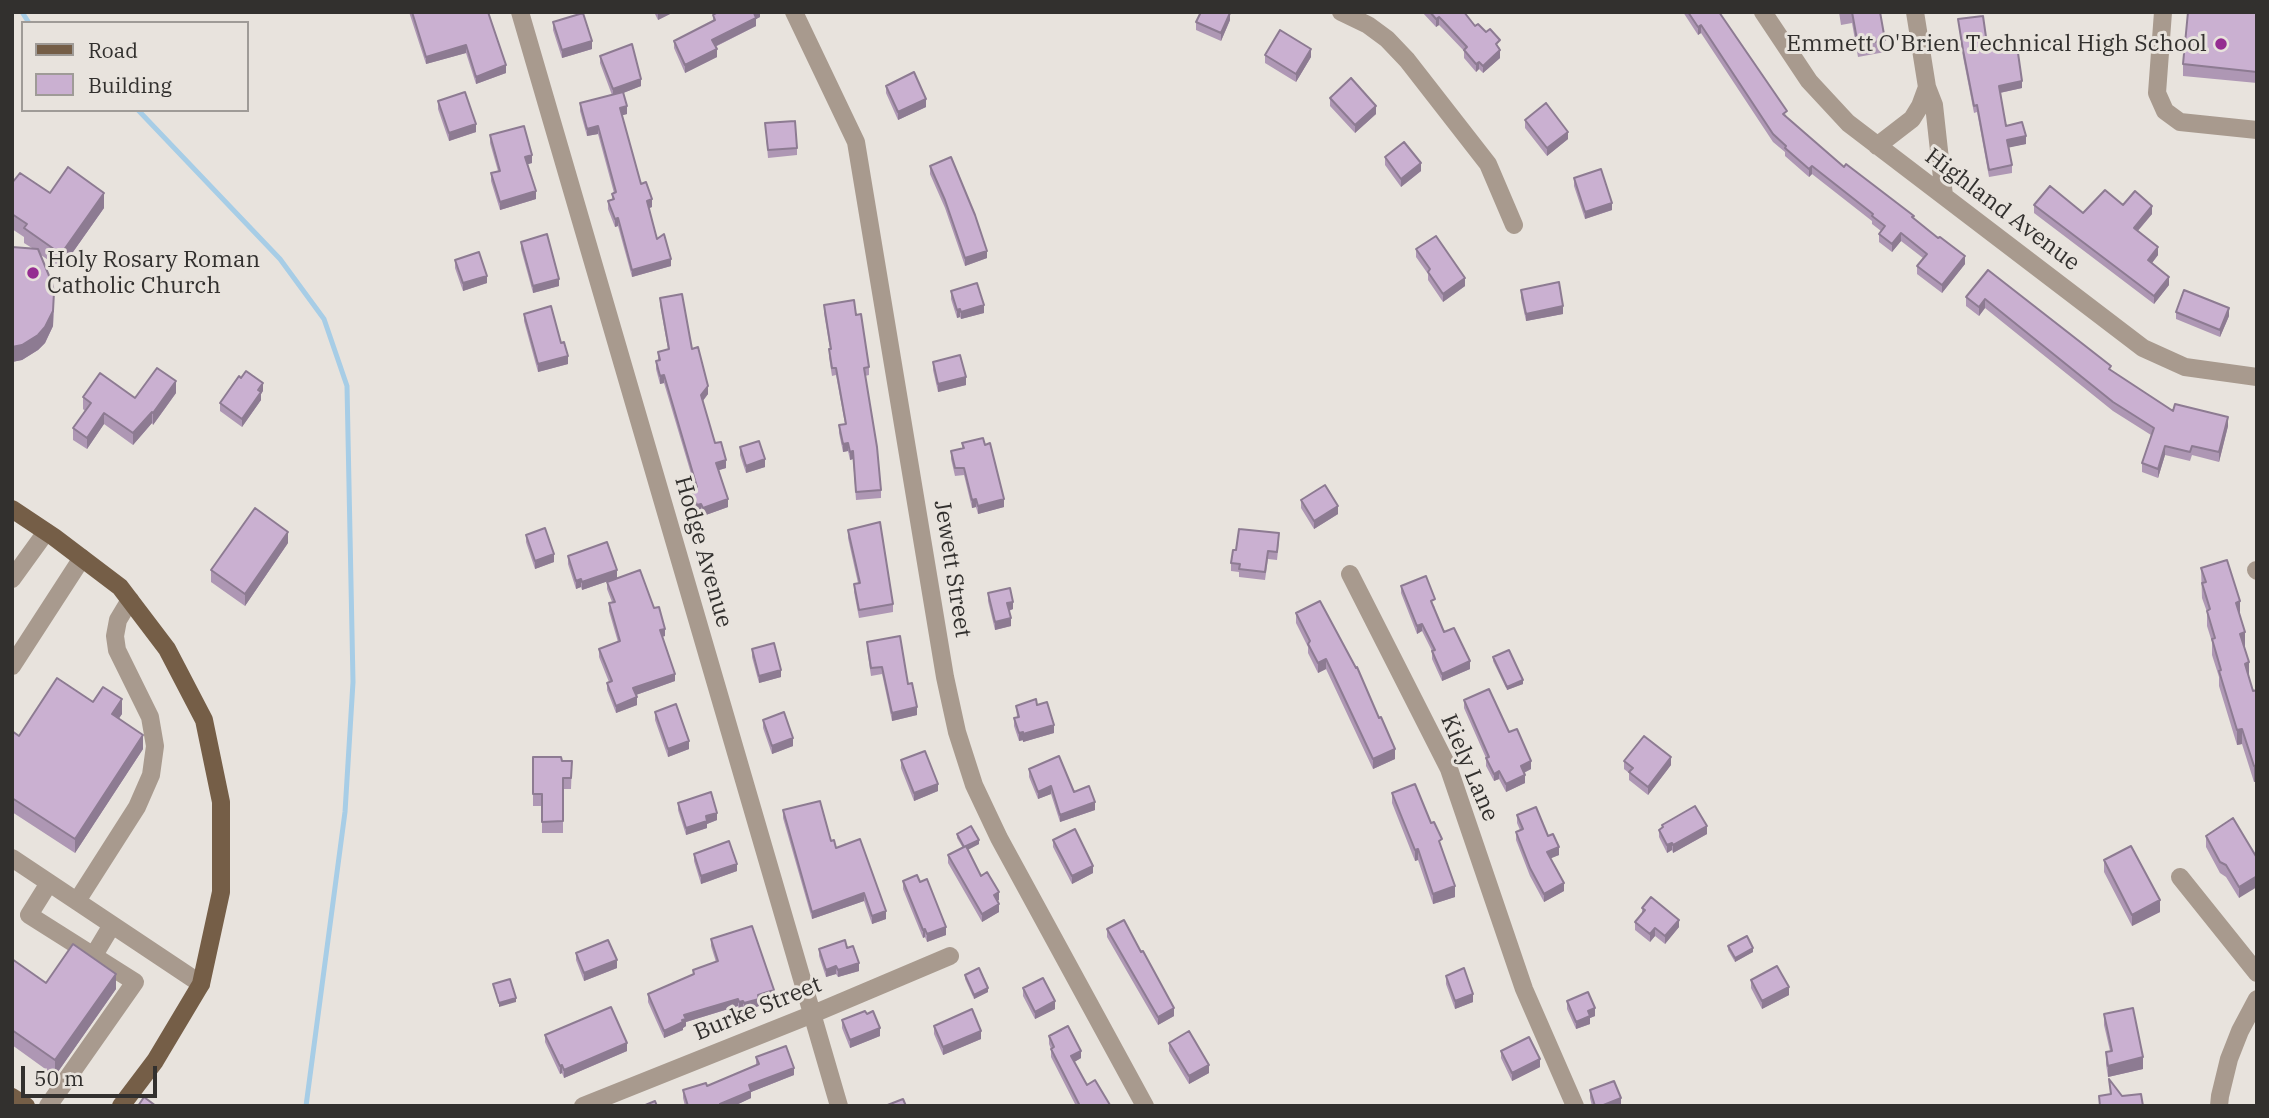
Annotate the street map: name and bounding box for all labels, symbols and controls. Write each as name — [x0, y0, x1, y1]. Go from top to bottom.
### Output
legend — [21, 21, 248, 112]
place label: Emmett O'Brien Technical High School — [1786, 30, 2207, 58]
text: Road — [88, 36, 138, 64]
marker: Emmett O'Brien Technical High School — [2213, 36, 2229, 52]
text: Building — [88, 71, 172, 99]
street label: Highland Avenue — [1919, 143, 2085, 277]
place label: Holy Rosary Roman Catholic Church — [47, 246, 260, 300]
marker: Holy Rosary Roman Catholic Church — [25, 265, 41, 281]
street label: Hodge Avenue — [668, 473, 738, 631]
street label: Jewett Street — [928, 498, 976, 640]
street label: Kiely Lane — [1434, 710, 1504, 826]
street label: Burke Street — [690, 971, 826, 1047]
scale bar — [24, 1052, 161, 1096]
text: 50 m — [34, 1064, 84, 1092]

